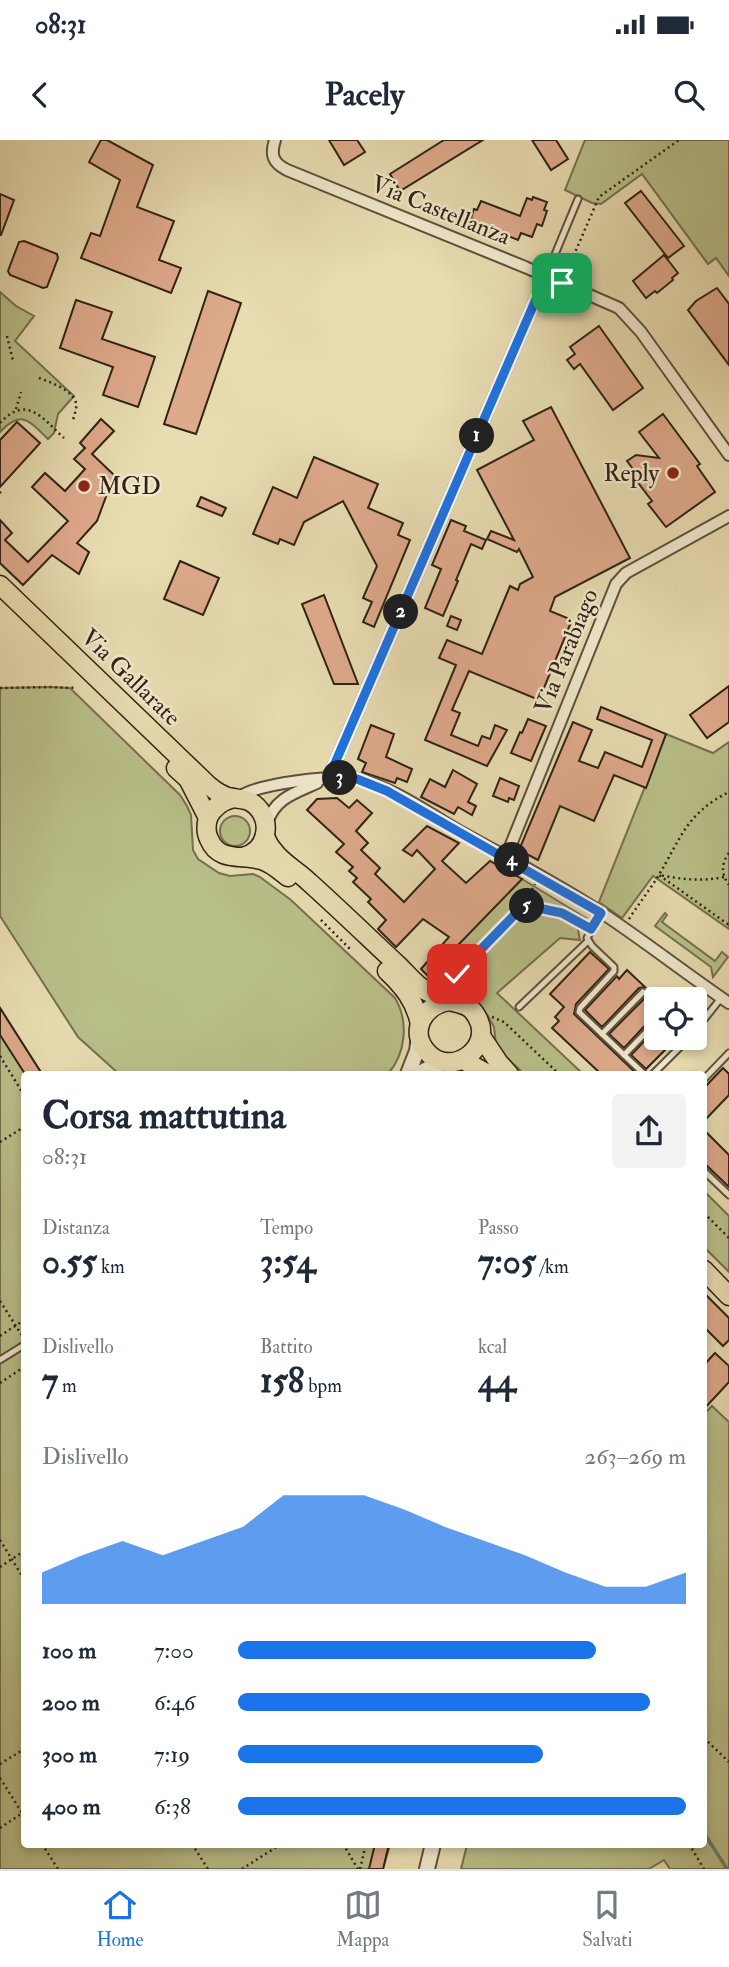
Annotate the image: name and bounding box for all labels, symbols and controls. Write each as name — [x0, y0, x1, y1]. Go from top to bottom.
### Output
text: 08:31 — [35, 9, 86, 41]
text: Pacely — [325, 75, 404, 115]
icon: back — [21, 76, 59, 114]
icon: search — [670, 76, 708, 114]
street label: Via Castellanza — [367, 168, 516, 253]
pin — [532, 253, 592, 313]
icon: arrive — [543, 264, 581, 302]
pin: 1 — [460, 418, 494, 454]
text: 1 — [473, 423, 480, 447]
place label: Reply — [603, 458, 659, 489]
marker: Reply — [665, 465, 681, 481]
place label: MGD — [98, 471, 161, 502]
marker: MGD — [76, 478, 92, 494]
street label: Via Parabiago — [527, 584, 605, 718]
pin: 2 — [384, 594, 418, 630]
text: 2 — [396, 599, 405, 623]
street label: Via Gallarate — [74, 622, 187, 733]
pin: 3 — [322, 760, 358, 796]
text: 3 — [336, 765, 343, 789]
pin: 4 — [494, 842, 530, 878]
text: 4 — [506, 847, 517, 871]
pin: 5 — [510, 888, 544, 924]
text: 5 — [522, 893, 531, 917]
pin — [427, 944, 487, 1004]
icon: check — [438, 955, 476, 993]
map controls — [644, 987, 707, 1050]
button: locate — [644, 987, 707, 1050]
text: Corsa mattutina — [42, 1092, 286, 1140]
button: share — [612, 1094, 686, 1168]
text: 08:31 — [42, 1142, 87, 1171]
text: Distanza — [42, 1216, 110, 1240]
text: Tempo — [260, 1216, 313, 1240]
text: Passo — [478, 1216, 519, 1240]
text: 0.55 — [42, 1240, 97, 1284]
text: 3:54 — [260, 1240, 315, 1284]
text: 7:05 — [478, 1240, 536, 1284]
text: km — [97, 1255, 125, 1279]
text: /km — [536, 1255, 569, 1279]
text: Dislivello — [42, 1335, 114, 1359]
text: Battito — [260, 1335, 313, 1359]
text: kcal — [478, 1335, 507, 1359]
text: 7 — [42, 1359, 58, 1403]
text: 158 — [260, 1359, 304, 1403]
text: 44 — [478, 1359, 516, 1403]
text: m — [58, 1374, 77, 1398]
text: bpm — [304, 1374, 342, 1398]
text: Dislivello — [42, 1442, 129, 1471]
text: 263–269 m — [585, 1442, 686, 1471]
text: 100 m — [42, 1636, 96, 1665]
text: 7:00 — [154, 1636, 194, 1665]
text: 200 m — [42, 1688, 100, 1717]
text: 6:46 — [154, 1688, 195, 1717]
text: 300 m — [42, 1740, 97, 1769]
text: 7:19 — [154, 1740, 190, 1769]
text: 400 m — [42, 1792, 101, 1821]
text: 6:38 — [154, 1792, 191, 1821]
tab: Home — [96, 1886, 144, 1952]
tab: Mappa — [336, 1886, 389, 1952]
tab: Salvati — [582, 1886, 633, 1952]

